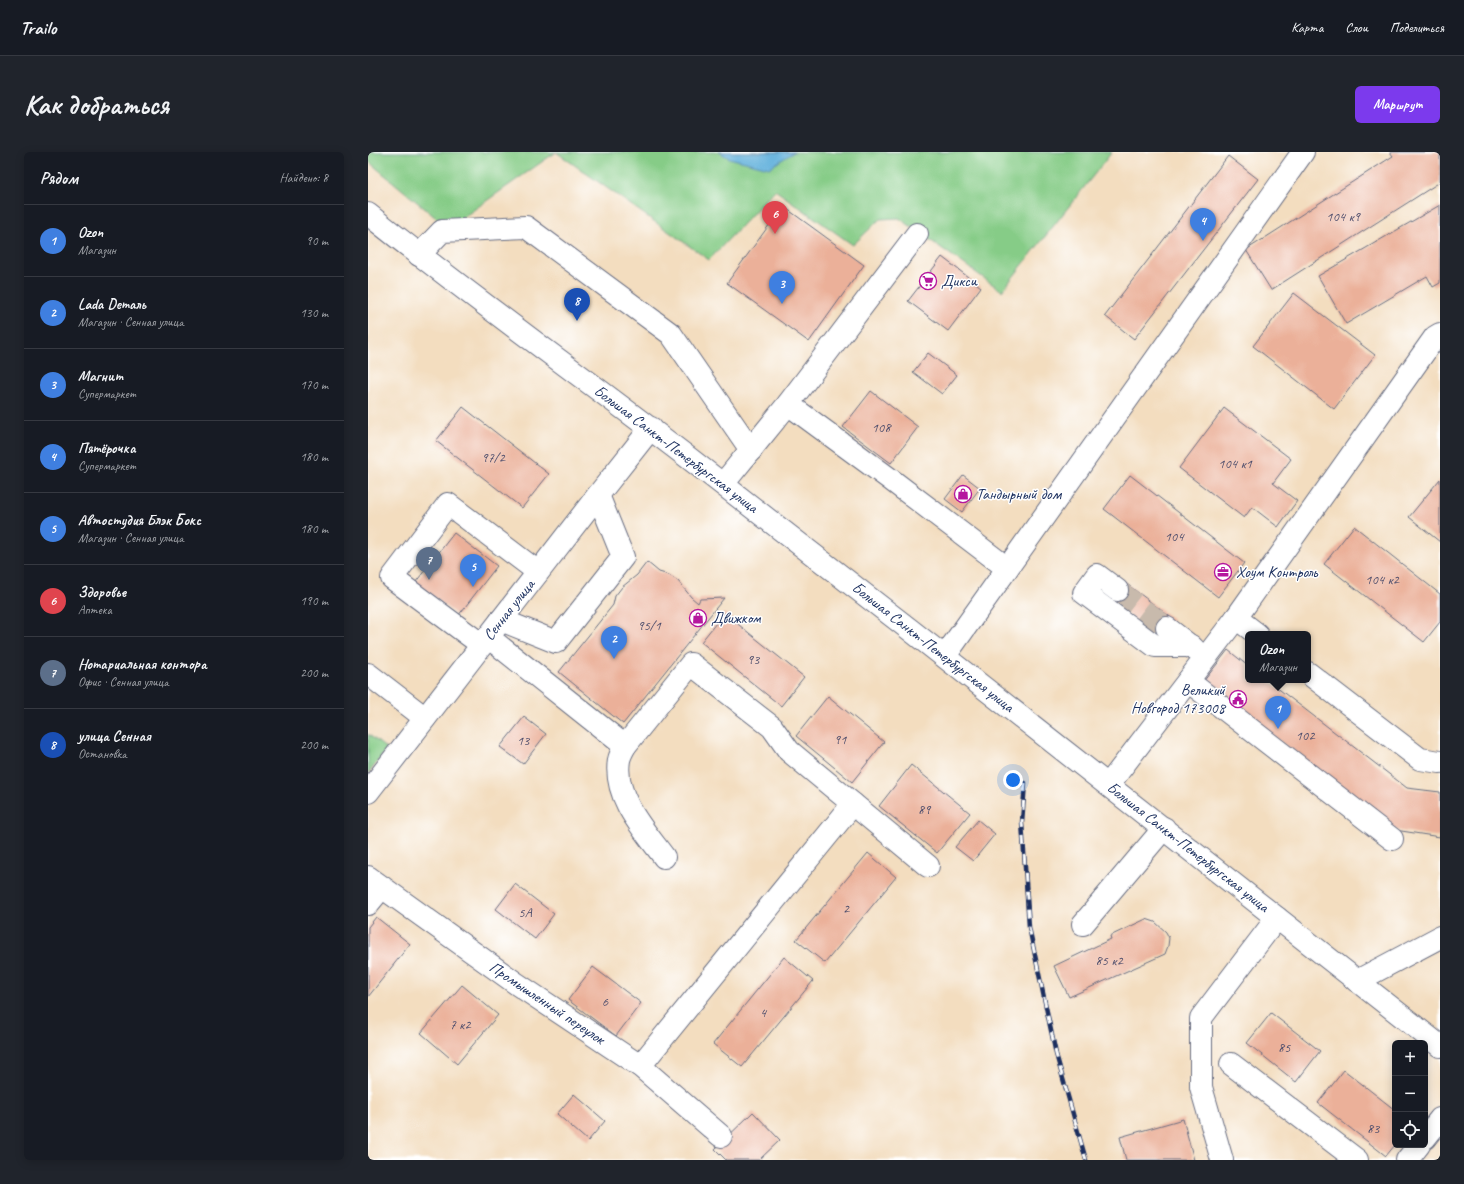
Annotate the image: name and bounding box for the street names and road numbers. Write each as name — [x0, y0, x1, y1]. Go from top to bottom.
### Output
street label: Большая Санкт-Петербургская улица — [590, 381, 763, 518]
street label: Сенная улица — [479, 574, 540, 645]
street label: Большая Санкт-Петербургская улица — [848, 577, 1019, 718]
street label: Большая Санкт-Петербургская улица — [1103, 777, 1274, 918]
street label: Промышленный переулок — [485, 957, 610, 1050]

